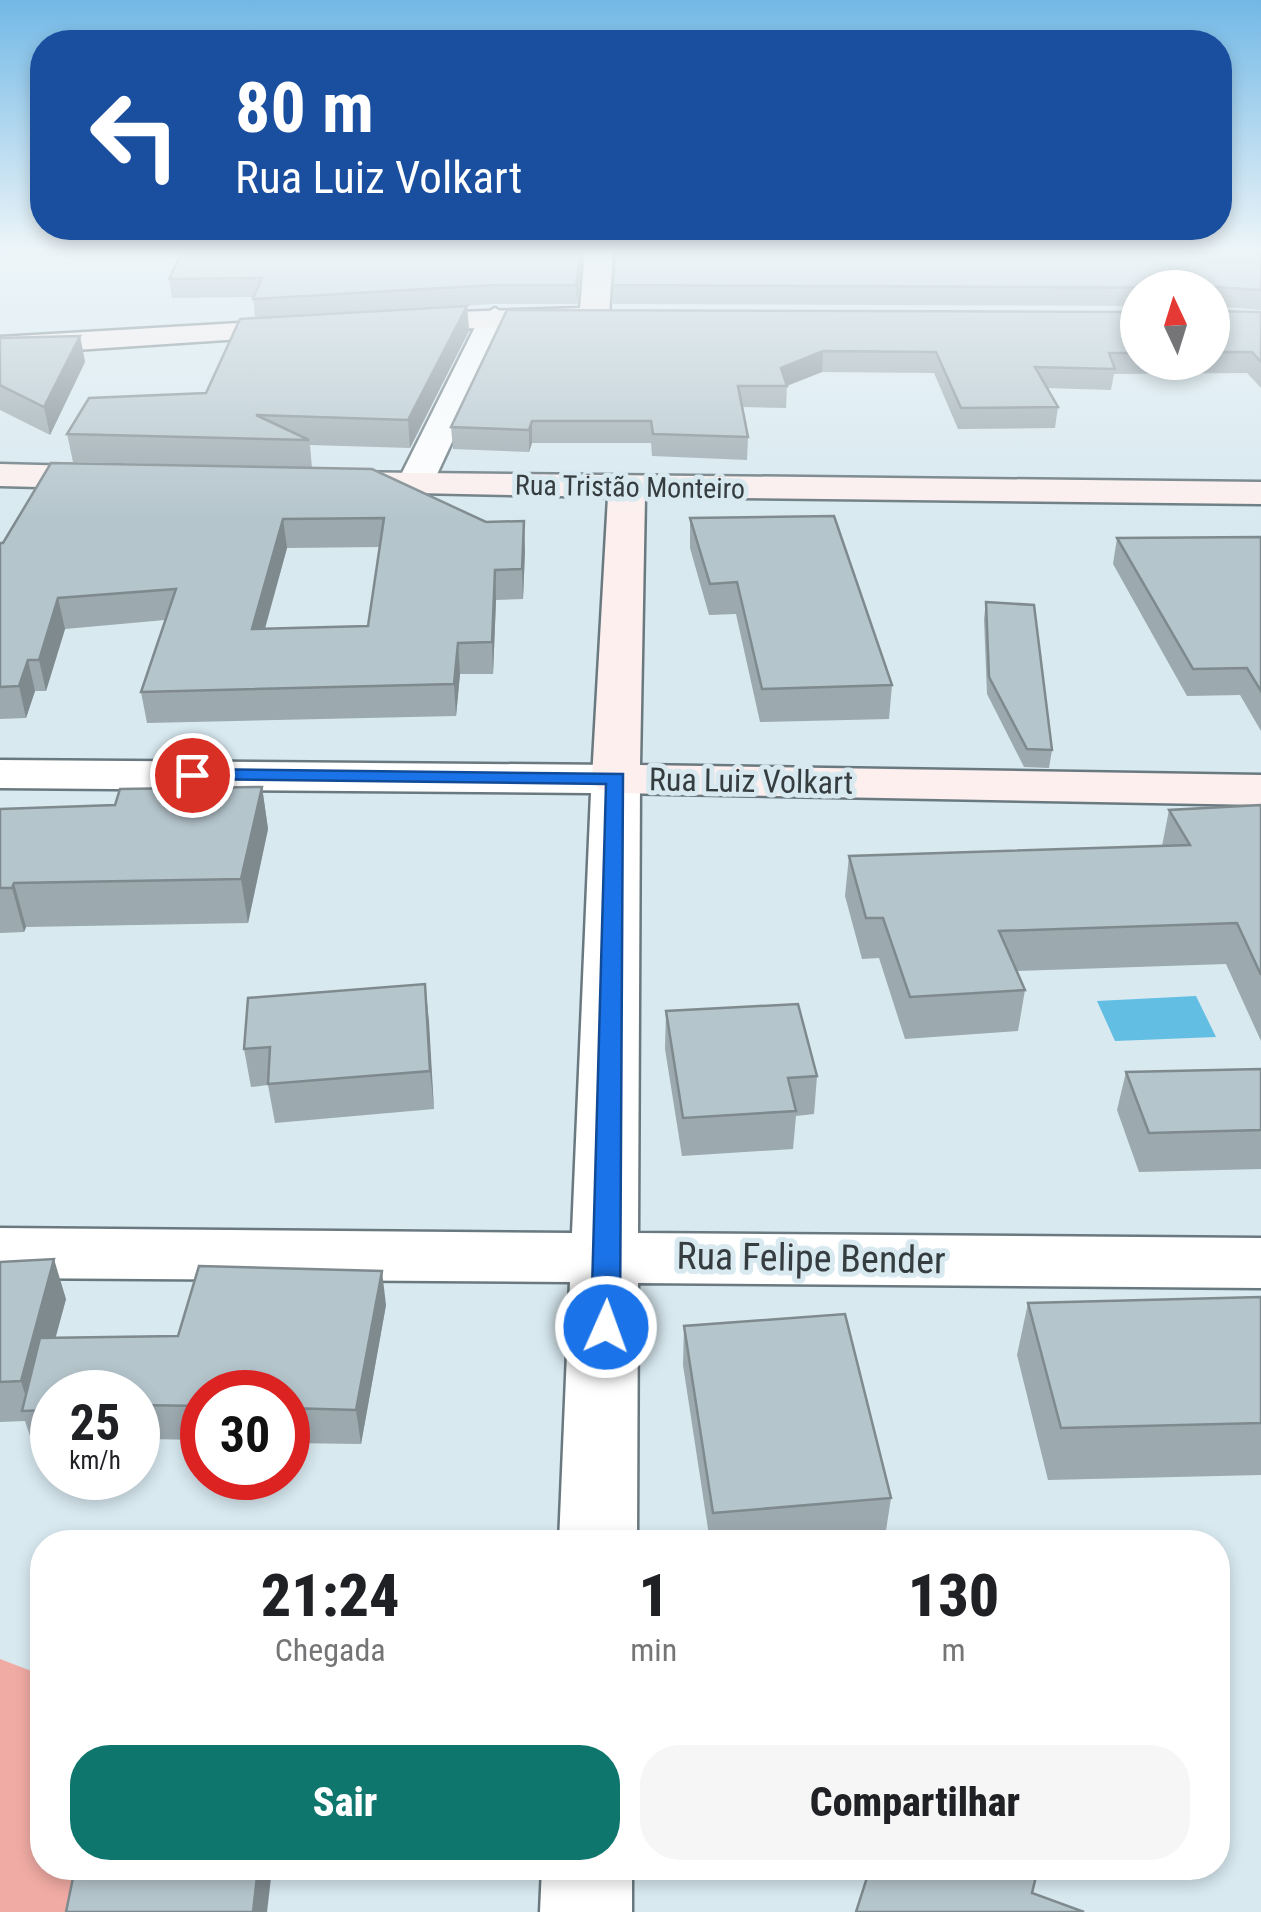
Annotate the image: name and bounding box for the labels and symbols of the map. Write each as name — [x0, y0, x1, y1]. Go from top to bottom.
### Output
north arrow — [1120, 270, 1230, 380]
street label: Rua Tristão Monteiro — [515, 468, 745, 506]
pin — [150, 733, 235, 818]
street label: Rua Luiz Volkart — [649, 760, 853, 802]
street label: Rua Felipe Bender — [676, 1234, 946, 1282]
position arrow — [554, 1275, 658, 1379]
speed limit sign: 30 — [180, 1370, 310, 1500]

